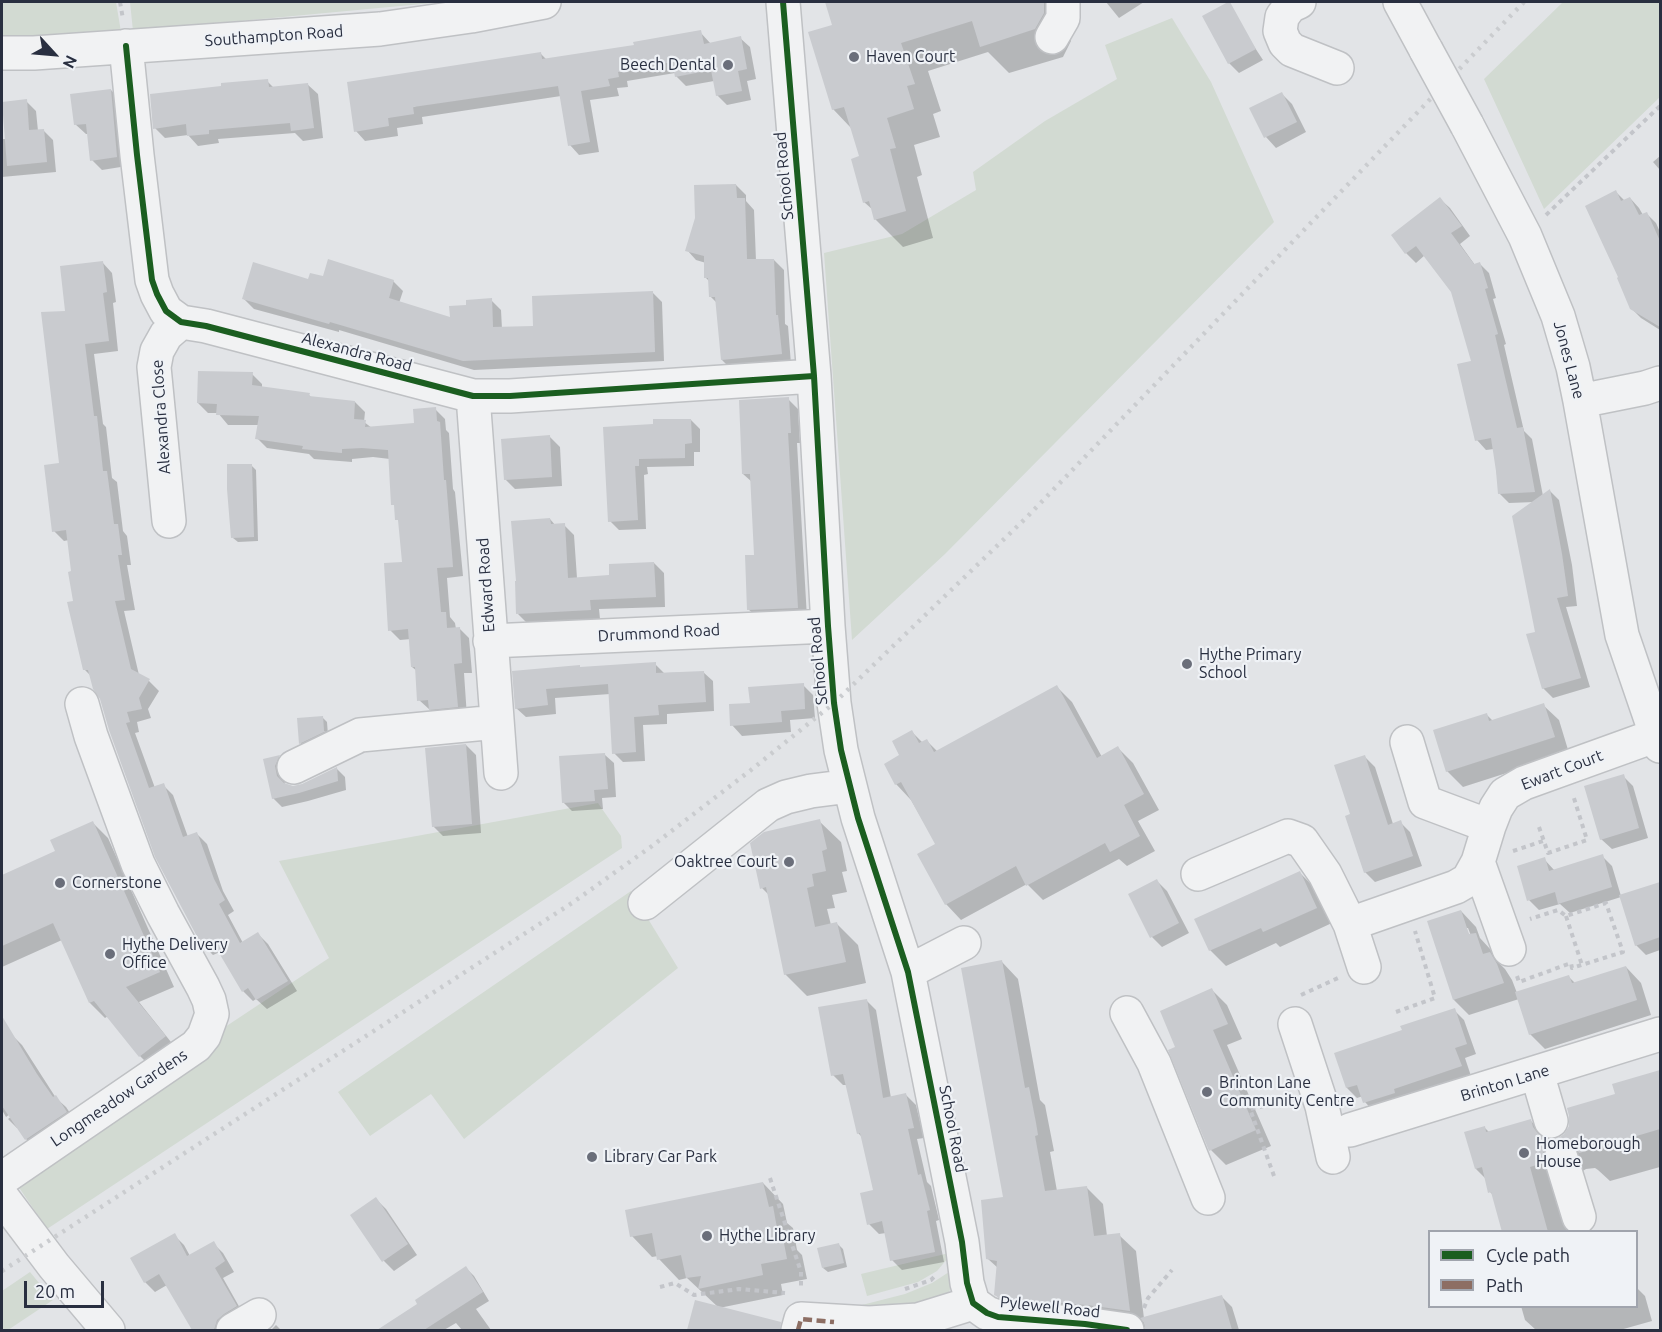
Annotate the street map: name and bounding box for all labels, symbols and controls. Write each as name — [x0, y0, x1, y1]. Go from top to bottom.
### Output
street label: Southampton Road — [204, 22, 344, 50]
north arrow — [24, 24, 84, 84]
place label: Haven Court — [866, 47, 955, 67]
marker: Haven Court — [847, 50, 861, 64]
text: N — [59, 53, 81, 71]
place label: Beech Dental — [620, 55, 716, 75]
marker: Beech Dental — [721, 58, 735, 72]
street label: School Road — [771, 131, 797, 221]
street label: Jones Lane — [1549, 319, 1589, 401]
street label: Alexandra Road — [300, 328, 414, 376]
street label: Alexandra Close — [147, 359, 175, 475]
street label: Edward Road — [473, 537, 499, 633]
street label: School Road — [805, 616, 831, 706]
street label: Drummond Road — [597, 620, 721, 646]
place label: Hythe Primary School — [1199, 645, 1301, 683]
marker: Hythe Primary School — [1180, 657, 1194, 671]
street label: Ewart Court — [1518, 746, 1606, 794]
place label: Oaktree Court — [674, 852, 777, 872]
marker: Oaktree Court — [782, 855, 796, 869]
place label: Cornerstone — [72, 873, 162, 893]
marker: Cornerstone — [53, 876, 67, 890]
place label: Hythe Delivery Office — [122, 935, 228, 973]
marker: Hythe Delivery Office — [103, 947, 117, 961]
street label: Longmeadow Gardens — [47, 1045, 191, 1151]
street label: Brinton Lane — [1458, 1060, 1552, 1106]
place label: Brinton Lane Community Centre — [1219, 1073, 1355, 1111]
street label: School Road — [935, 1084, 971, 1174]
marker: Brinton Lane Community Centre — [1200, 1085, 1214, 1099]
place label: Homeborough House — [1536, 1134, 1641, 1172]
marker: Homeborough House — [1517, 1146, 1531, 1160]
place label: Library Car Park — [604, 1147, 717, 1167]
marker: Library Car Park — [585, 1150, 599, 1164]
place label: Hythe Library — [719, 1226, 816, 1246]
marker: Hythe Library — [700, 1229, 714, 1243]
legend — [1428, 1230, 1638, 1308]
text: Cycle path — [1486, 1245, 1570, 1265]
scale bar — [27, 1269, 106, 1307]
text: Path — [1486, 1275, 1523, 1295]
text: 20 m — [35, 1281, 75, 1301]
street label: Pylewell Road — [999, 1292, 1101, 1322]

